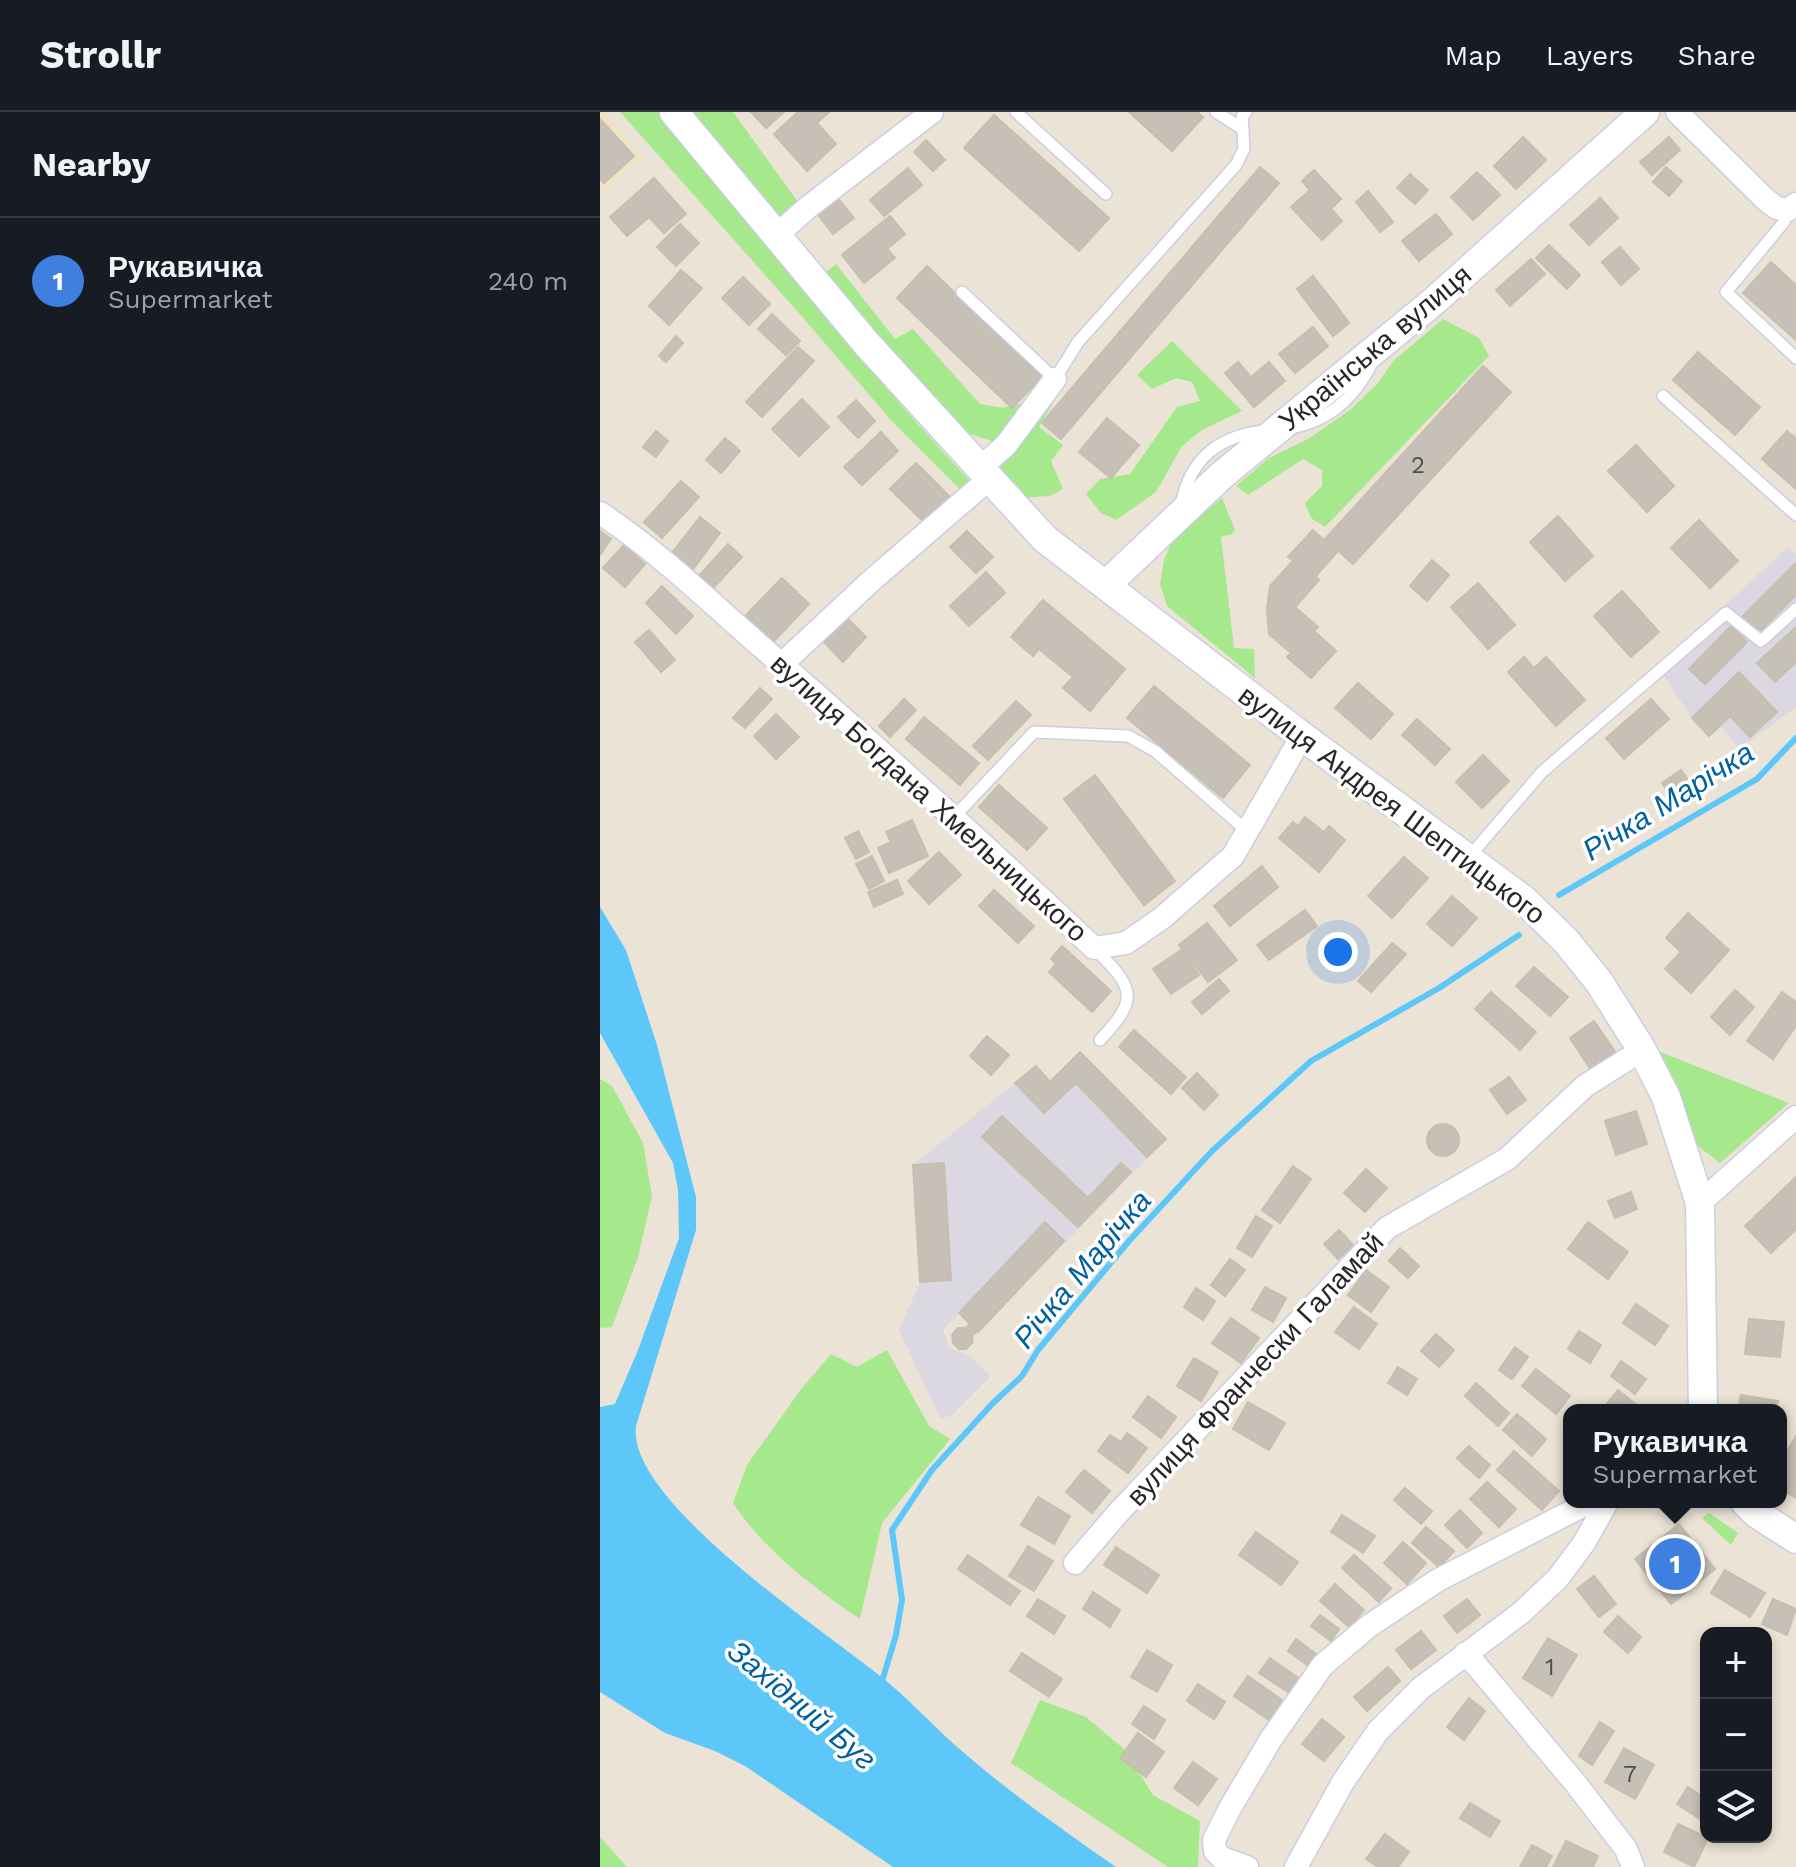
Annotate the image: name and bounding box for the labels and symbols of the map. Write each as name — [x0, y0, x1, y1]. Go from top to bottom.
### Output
street label: Українська вулиця — [1272, 258, 1478, 438]
house number: 2 — [1411, 451, 1425, 479]
street label: вулиця Богдана Хмельницького — [764, 647, 1094, 949]
street label: вулиця Андрея Шептицького — [1232, 679, 1552, 931]
water label: Річка Марічка — [1576, 735, 1760, 867]
your location — [1318, 932, 1358, 972]
water label: Річка Марічка — [1006, 1183, 1158, 1355]
street label: вулиця Франчески Галамай — [1120, 1226, 1390, 1512]
pin: 1 — [1649, 1534, 1701, 1594]
water label: Західний Буг — [721, 1633, 883, 1777]
house number: 1 — [1545, 1653, 1555, 1681]
house number: 7 — [1623, 1760, 1637, 1788]

